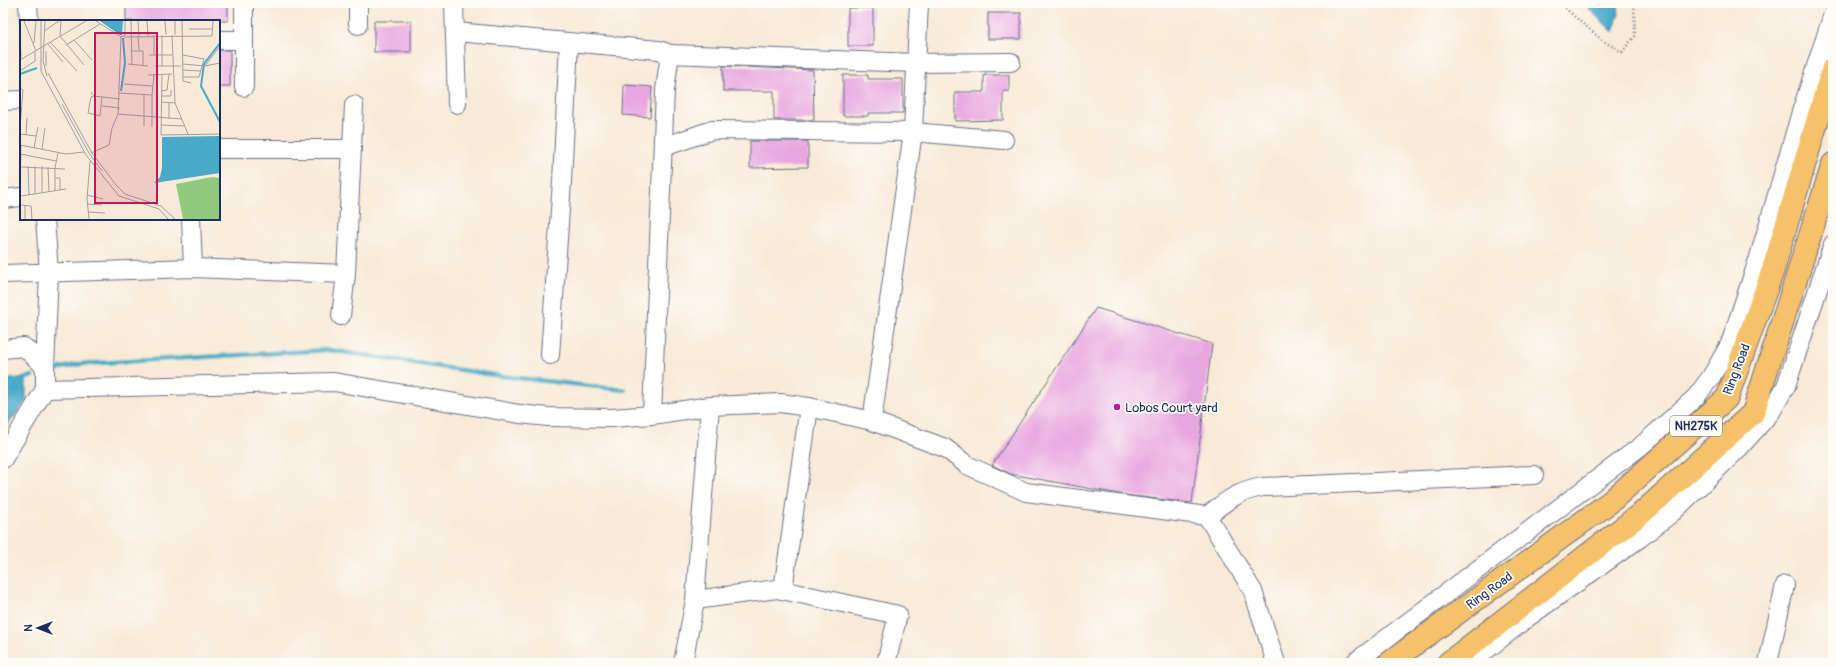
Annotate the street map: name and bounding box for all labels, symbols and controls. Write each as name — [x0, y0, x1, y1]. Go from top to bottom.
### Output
inset map — [20, 20, 220, 220]
street label: Ring Road — [1720, 342, 1754, 397]
place label: Lobos Court yard — [1125, 400, 1218, 416]
marker: Lobos Court yard — [1112, 402, 1122, 412]
road number: NH275K — [1670, 416, 1722, 436]
street label: Ring Road — [1463, 569, 1516, 613]
north arrow — [18, 608, 58, 648]
text: N — [22, 624, 35, 632]

